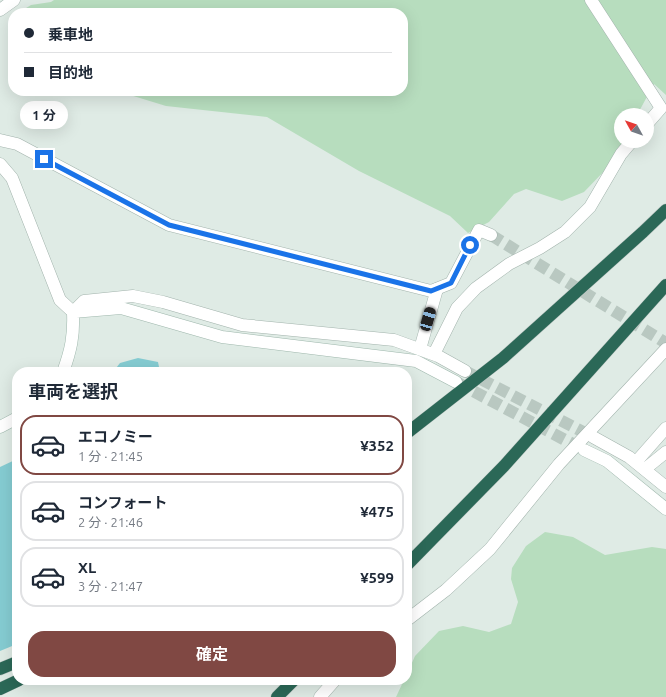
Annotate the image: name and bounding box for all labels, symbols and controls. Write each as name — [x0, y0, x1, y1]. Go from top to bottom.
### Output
text: 乗車地 — [48, 26, 93, 43]
text: 目的地 — [48, 64, 93, 81]
callout: 1 分 — [20, 101, 68, 129]
text: 1 分 — [32, 108, 56, 122]
north arrow — [614, 108, 654, 148]
map controls — [614, 108, 654, 148]
route end — [35, 150, 53, 168]
route start — [461, 236, 479, 254]
car — [419, 306, 437, 332]
text: 車両を選択 — [28, 381, 118, 401]
icon: car — [30, 427, 66, 463]
text: エコノミー — [78, 428, 153, 445]
text: ¥352 — [360, 437, 394, 454]
text: 1 分 · 21:45 — [78, 449, 143, 463]
icon: car — [30, 493, 66, 529]
text: コンフォート — [78, 494, 168, 511]
text: ¥475 — [360, 503, 394, 520]
text: 2 分 · 21:46 — [78, 515, 143, 529]
icon: car — [30, 559, 66, 595]
text: XL — [78, 559, 96, 576]
text: ¥599 — [360, 569, 394, 586]
text: 3 分 · 21:47 — [78, 579, 143, 593]
button: 確定 — [28, 631, 396, 677]

